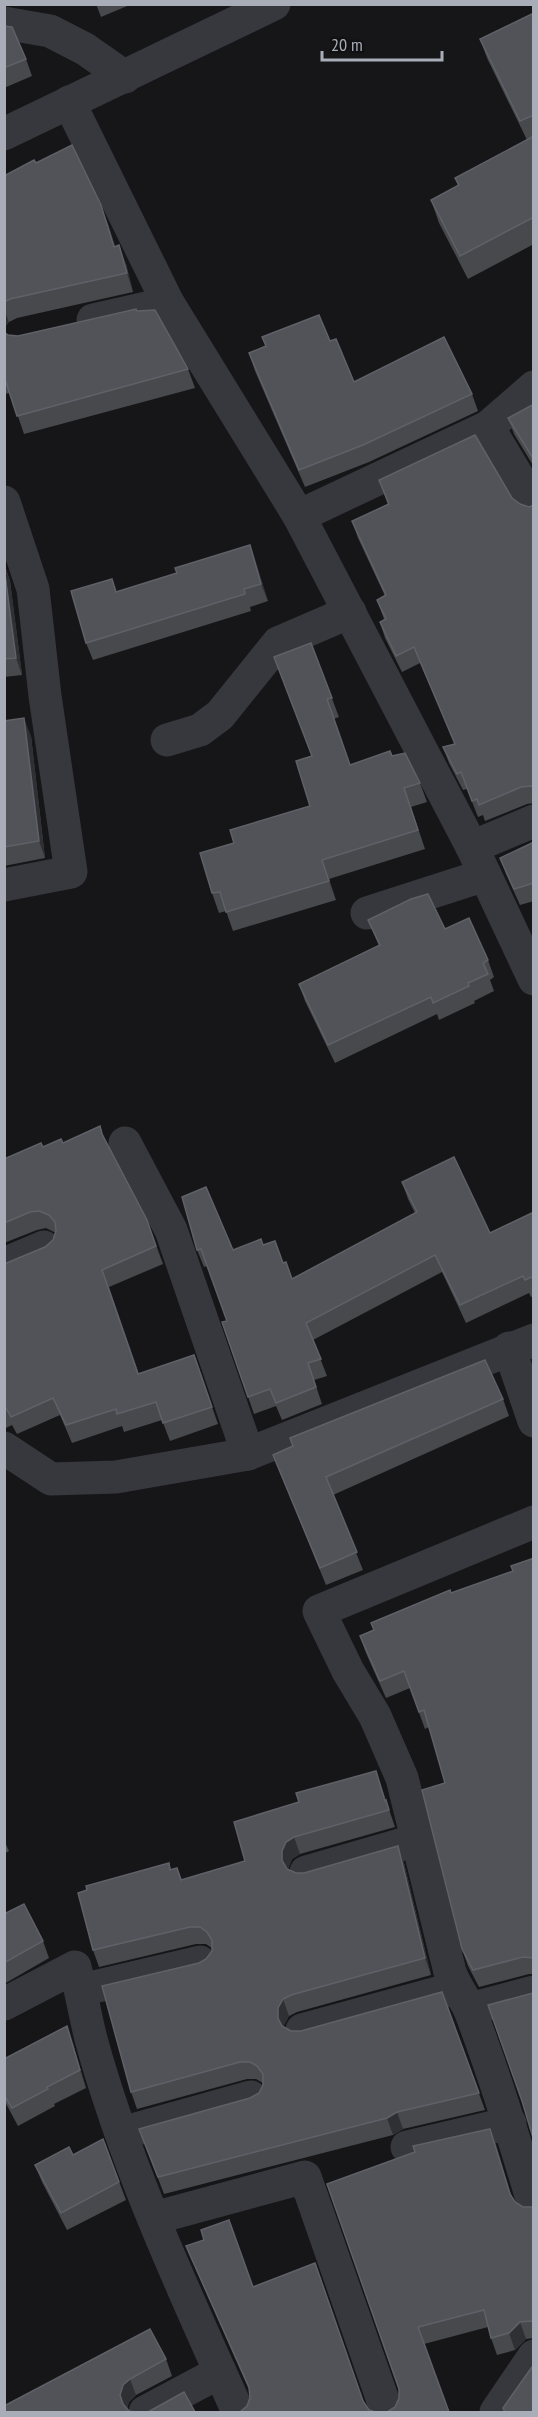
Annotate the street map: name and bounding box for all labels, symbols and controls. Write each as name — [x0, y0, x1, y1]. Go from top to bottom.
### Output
scale bar — [322, 24, 442, 62]
text: 20 m — [331, 33, 363, 56]

